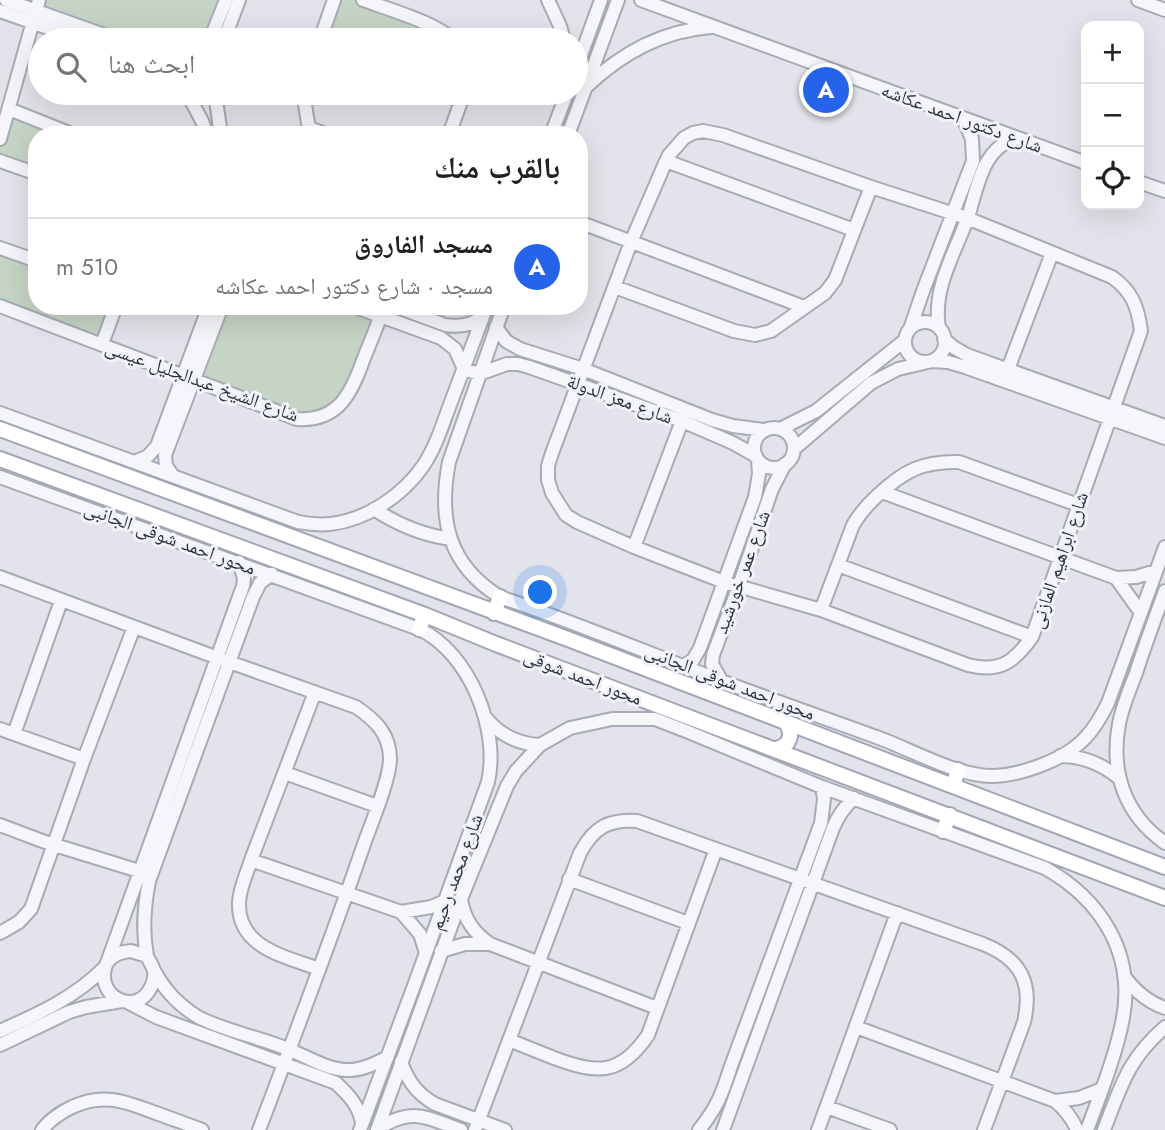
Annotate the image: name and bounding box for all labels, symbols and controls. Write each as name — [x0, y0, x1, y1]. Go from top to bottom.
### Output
map controls — [1081, 21, 1144, 210]
button: + — [1081, 21, 1144, 84]
search box — [28, 28, 588, 105]
text: ابحث هنا — [108, 45, 195, 83]
icon: search — [52, 48, 90, 86]
pin: A — [803, 64, 849, 116]
street label: شارع دكتور احمد عكاشه — [878, 76, 1046, 160]
button: − — [1081, 84, 1144, 147]
text: بالقرب منك — [434, 146, 560, 189]
button: locate — [1081, 147, 1144, 210]
text: مسجد الفاروق — [354, 225, 493, 263]
text: 510 m — [56, 250, 118, 284]
text: A — [529, 250, 545, 284]
text: مسجد · شارع دكتور احمد عكاشه — [215, 269, 493, 303]
street label: شارع الشيخ عبدالجليل عيسى — [102, 333, 302, 429]
street label: شارع معز الدولة — [563, 367, 677, 431]
street label: شارع ابراهيم المازنى — [1023, 488, 1095, 632]
street label: محور احمد شوقى الجانبى — [81, 494, 259, 582]
street label: شارع عمر خورشيد — [707, 507, 777, 637]
your location — [523, 575, 557, 609]
street label: محور احمد شوقى الجانبى — [641, 637, 819, 727]
street label: محور احمد شوقى — [520, 642, 646, 712]
street label: شارع محمد رحيم — [422, 810, 490, 934]

